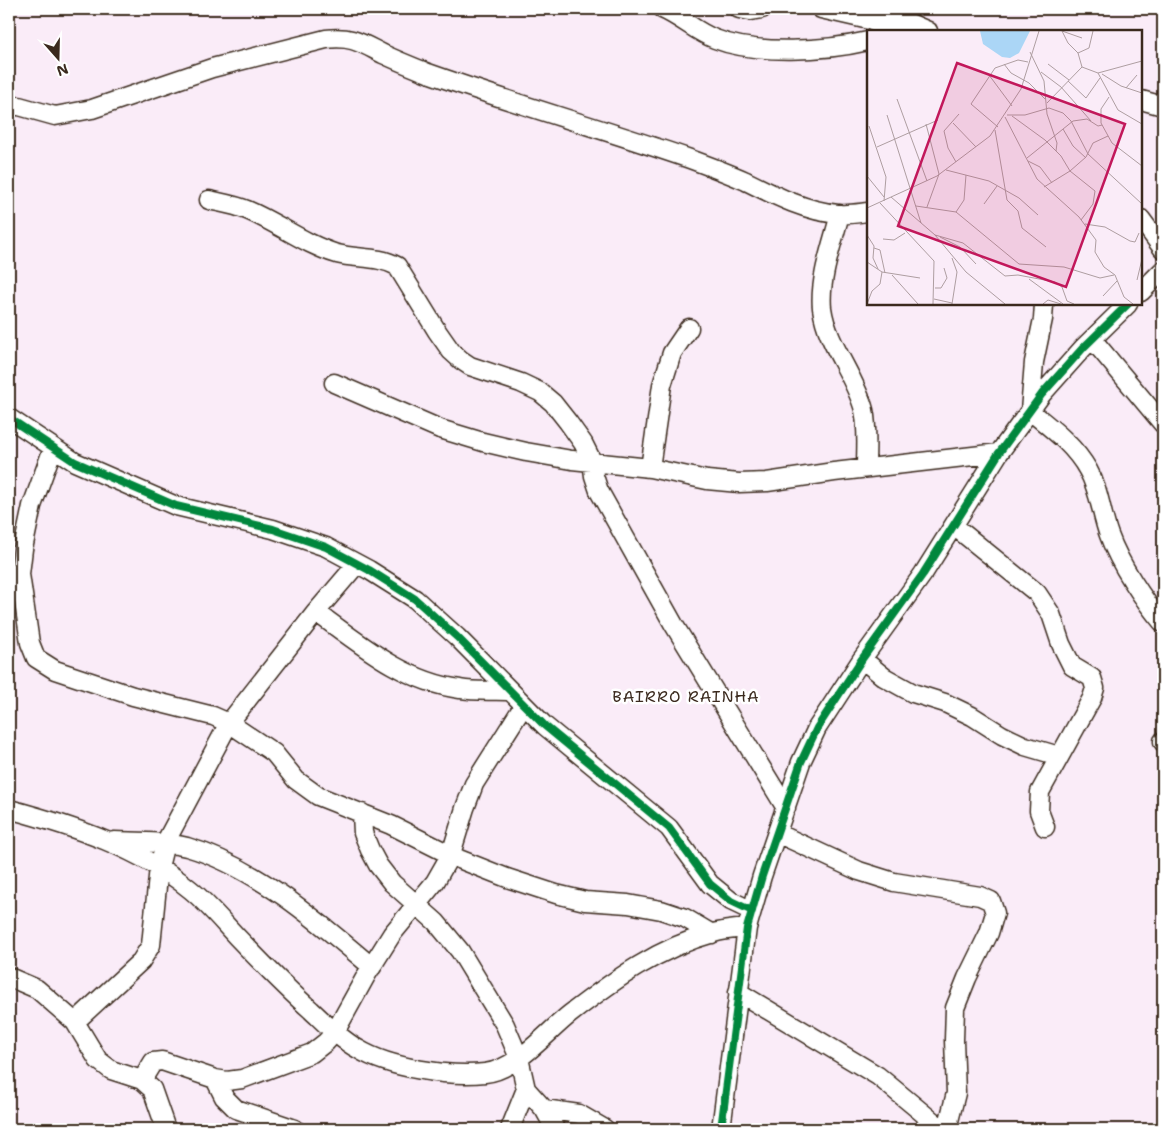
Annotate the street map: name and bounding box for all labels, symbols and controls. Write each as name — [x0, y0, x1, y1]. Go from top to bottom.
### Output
inset map — [867, 30, 1142, 305]
north arrow — [32, 32, 82, 82]
text: N — [54, 60, 71, 81]
district label: BAIRRO RAINHA — [612, 686, 760, 707]

